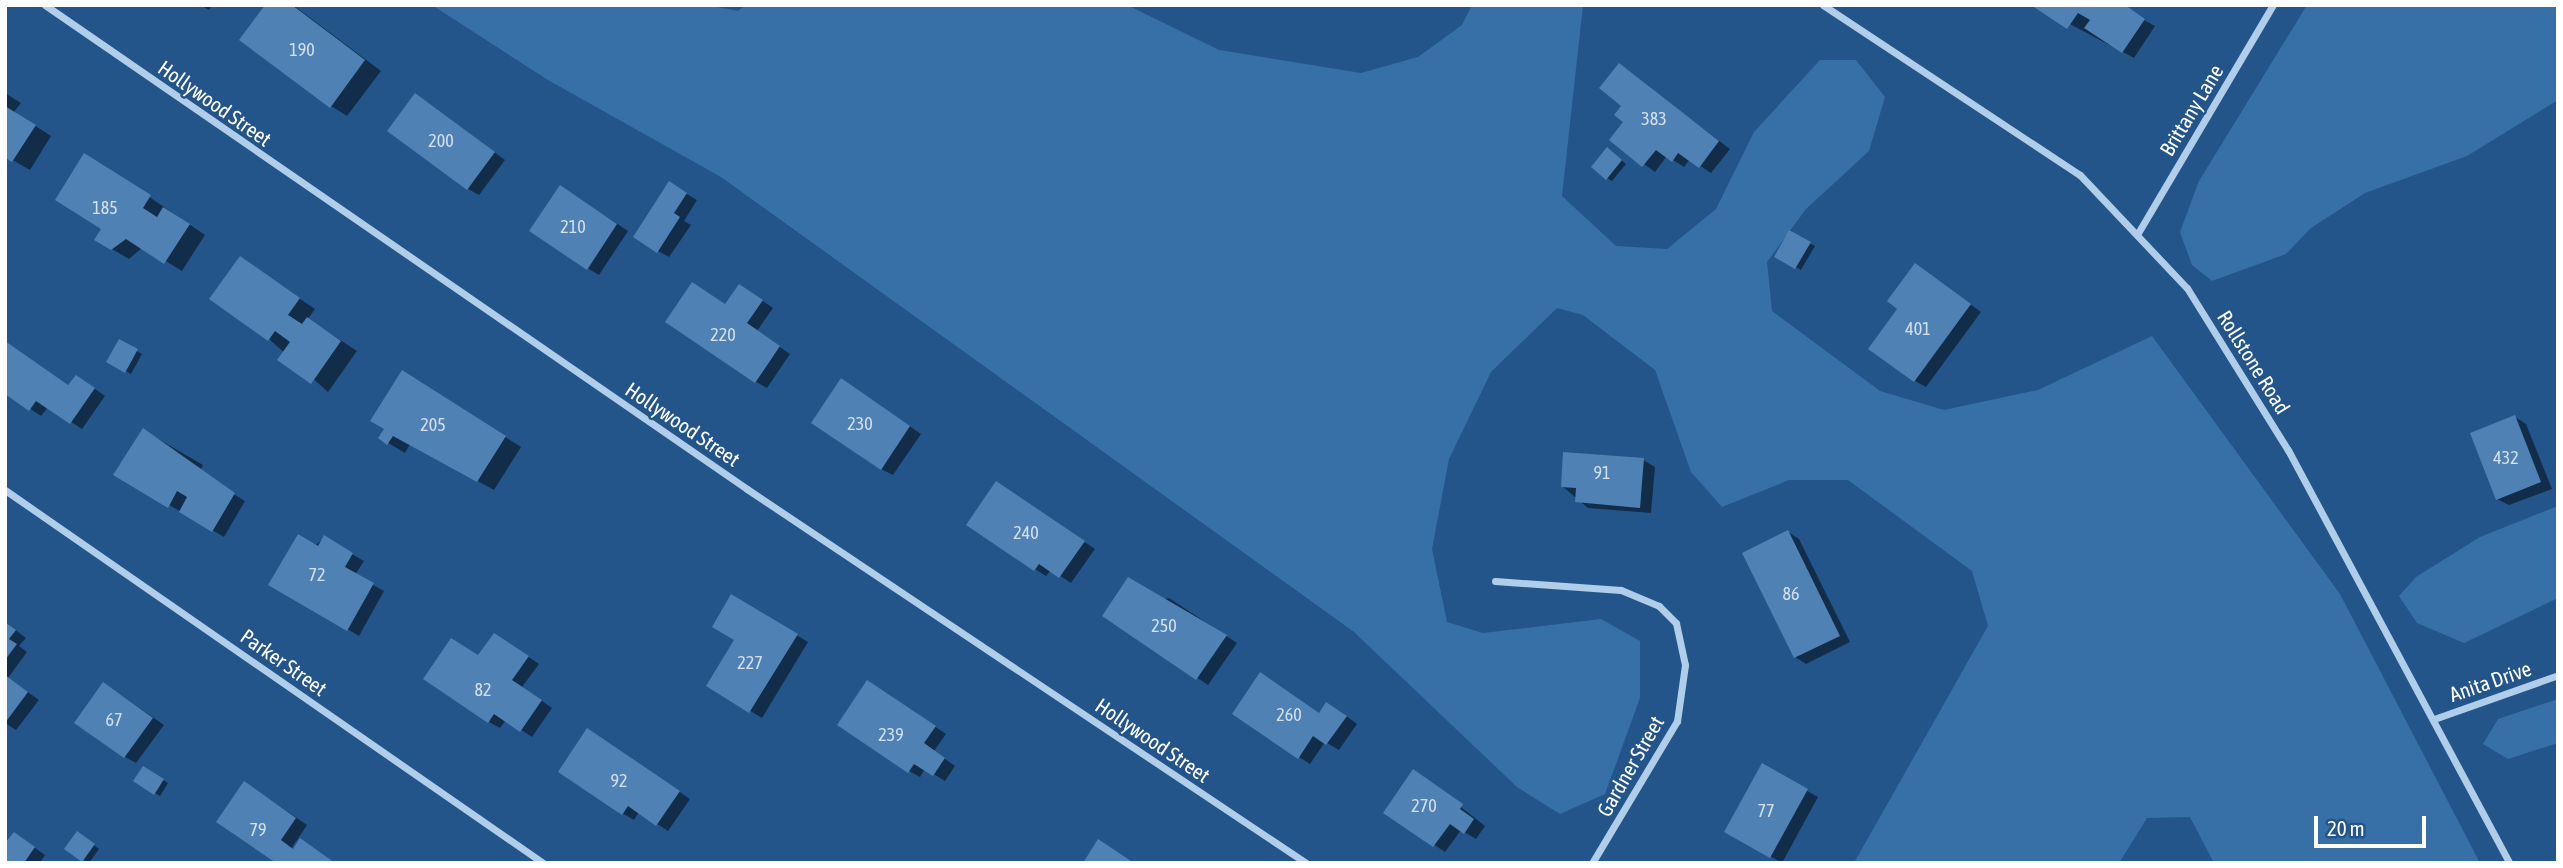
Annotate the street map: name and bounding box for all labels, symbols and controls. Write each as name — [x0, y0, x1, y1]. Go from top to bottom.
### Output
house number: 190 — [289, 39, 315, 61]
street label: Hollywood Street — [153, 55, 277, 151]
street label: Brittany Lane — [2154, 60, 2228, 160]
house number: 383 — [1641, 108, 1667, 130]
house number: 200 — [428, 130, 454, 152]
house number: 185 — [92, 197, 118, 219]
house number: 210 — [560, 216, 586, 238]
street label: Rollstone Road — [2212, 306, 2296, 418]
house number: 401 — [1905, 318, 1931, 340]
house number: 220 — [710, 324, 736, 346]
street label: Hollywood Street — [621, 376, 745, 472]
house number: 230 — [847, 413, 873, 435]
house number: 205 — [420, 414, 446, 436]
house number: 432 — [2493, 447, 2519, 469]
house number: 91 — [1594, 462, 1610, 484]
house number: 240 — [1013, 522, 1039, 544]
house number: 72 — [309, 564, 325, 586]
house number: 86 — [1783, 583, 1799, 605]
house number: 250 — [1151, 615, 1177, 637]
street label: Parker Street — [236, 623, 332, 701]
house number: 227 — [737, 652, 763, 674]
street label: Anita Drive — [2446, 655, 2534, 707]
house number: 82 — [475, 679, 491, 701]
street label: Hollywood Street — [1091, 692, 1215, 788]
house number: 260 — [1276, 704, 1302, 726]
house number: 67 — [106, 709, 122, 731]
street label: Gardner Street — [1591, 711, 1669, 821]
house number: 239 — [878, 724, 904, 746]
house number: 92 — [611, 770, 627, 792]
house number: 270 — [1411, 795, 1437, 817]
house number: 77 — [1758, 800, 1774, 822]
scale bar — [2318, 802, 2430, 846]
text: 20 m — [2327, 816, 2365, 840]
house number: 79 — [250, 819, 266, 841]

